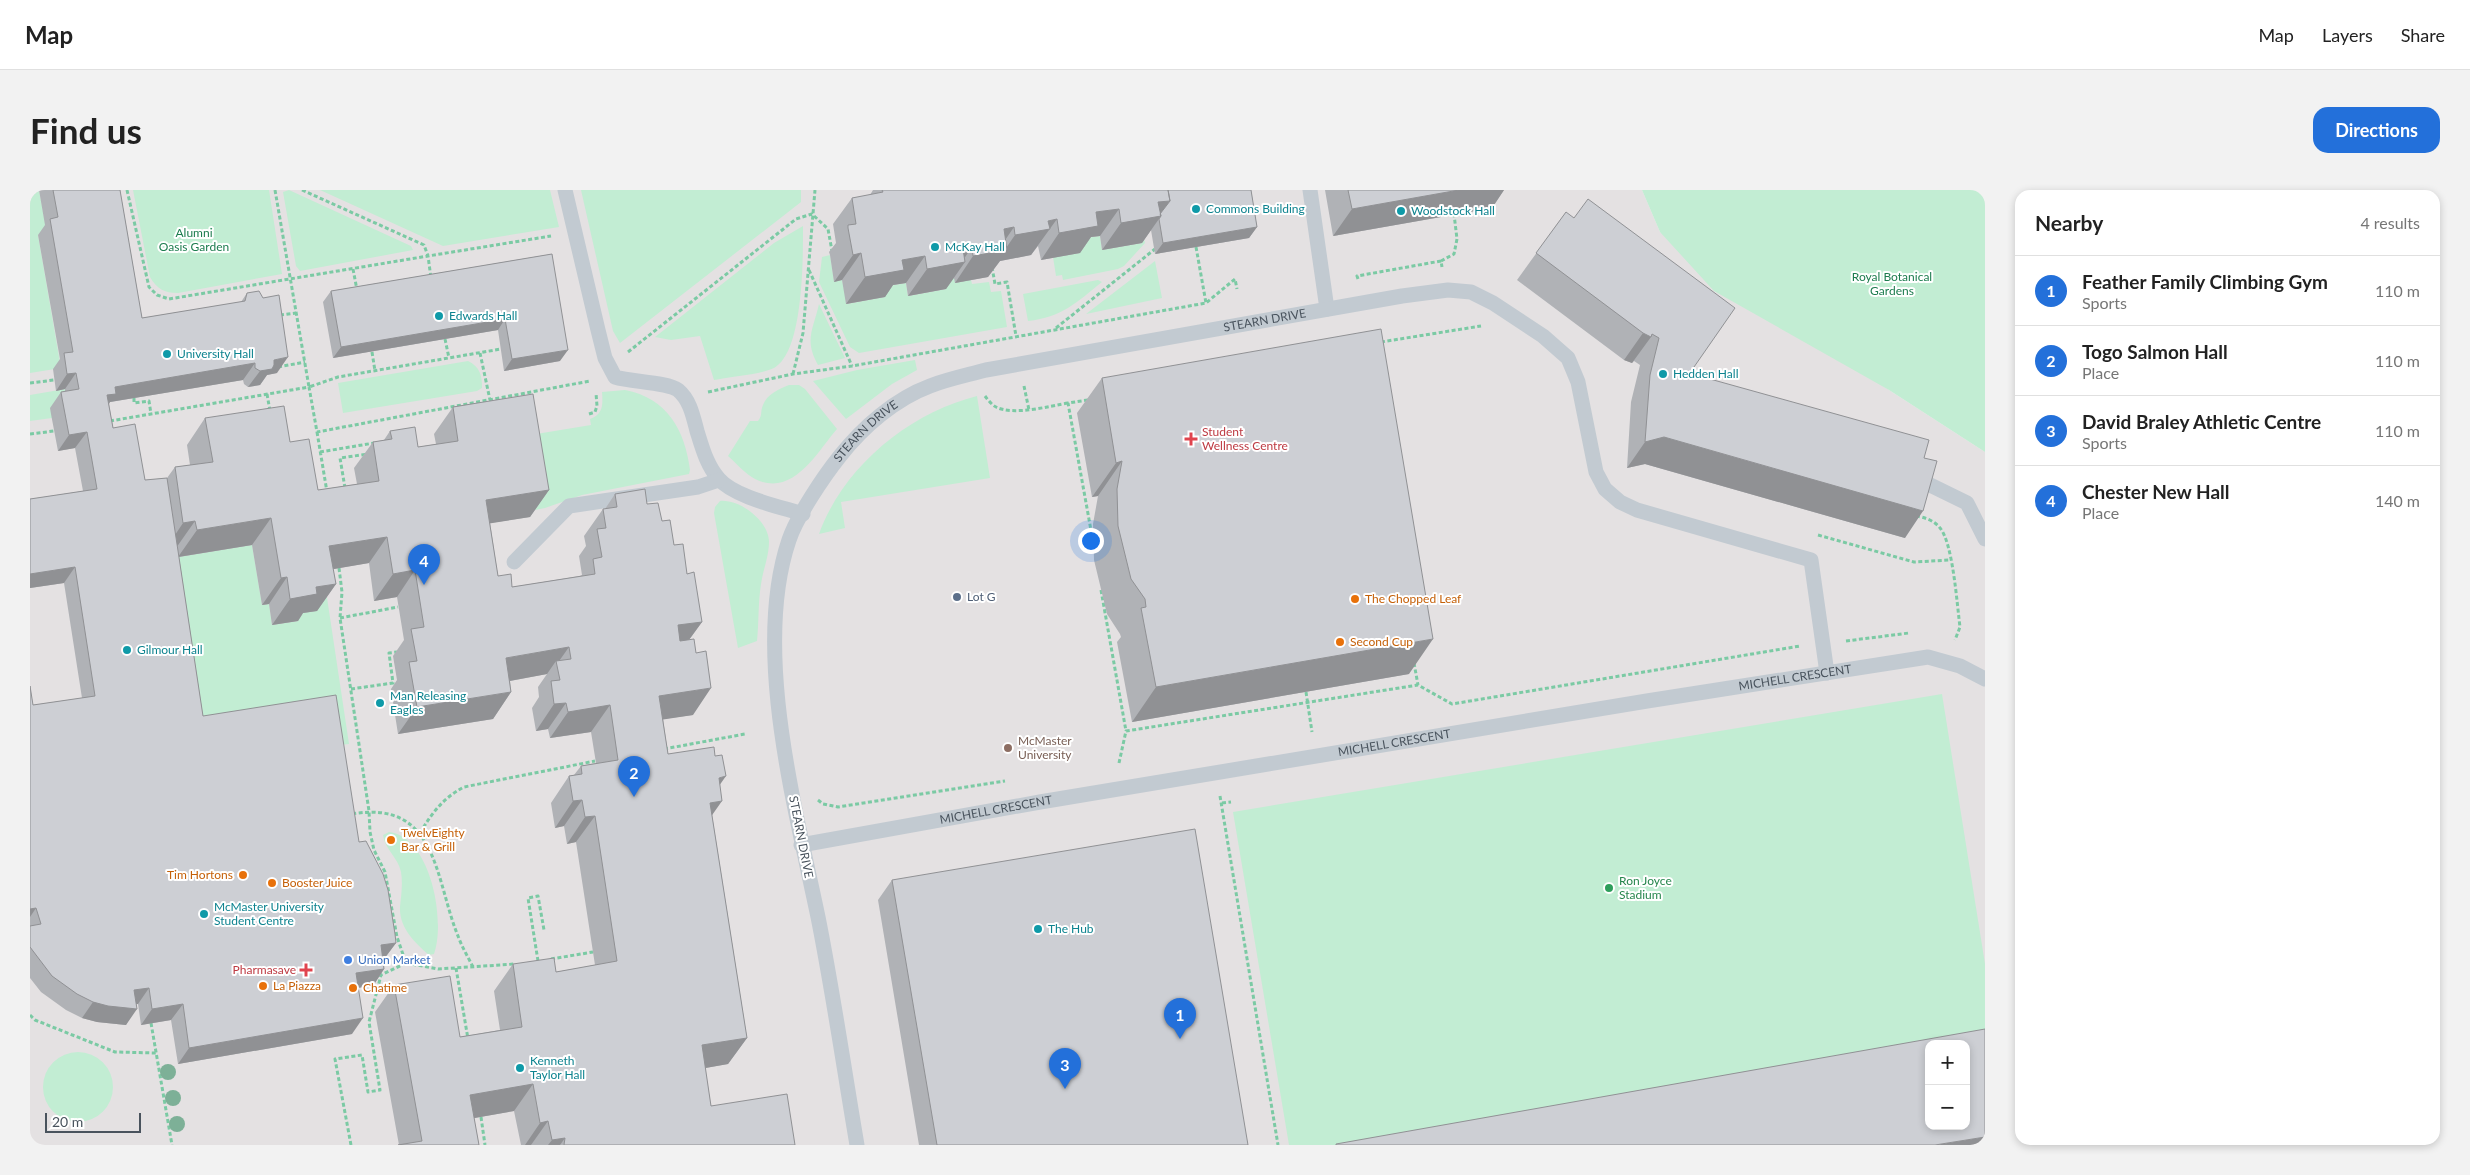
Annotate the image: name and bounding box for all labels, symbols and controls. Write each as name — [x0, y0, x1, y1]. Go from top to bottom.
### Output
text: Map — [25, 20, 73, 49]
text: Map — [2258, 24, 2294, 46]
text: Layers — [2322, 24, 2373, 46]
text: Share — [2401, 24, 2445, 46]
button: Directions — [2313, 107, 2440, 153]
text: Find us — [30, 109, 142, 151]
place label: Commons Building — [1206, 201, 1305, 216]
marker: Commons Building — [1190, 203, 1202, 215]
place label: Woodstock Hall — [1411, 203, 1495, 218]
marker: Woodstock Hall — [1395, 205, 1407, 217]
text: Nearby — [2035, 210, 2103, 235]
text: 4 results — [2360, 213, 2420, 232]
park label: Alumni Oasis Garden — [159, 225, 229, 254]
place label: McKay Hall — [945, 239, 1005, 254]
marker: McKay Hall — [929, 241, 941, 253]
park label: Royal Botanical Gardens — [1852, 269, 1932, 298]
text: Feather Family Climbing Gym — [2082, 270, 2328, 293]
text: 1 — [2046, 281, 2056, 300]
text: 110 m — [2375, 281, 2420, 300]
text: Sports — [2082, 293, 2127, 312]
street label: STEARN DRIVE — [1222, 305, 1307, 335]
place label: Edwards Hall — [449, 308, 517, 323]
marker: Edwards Hall — [433, 310, 445, 322]
text: Togo Salmon Hall — [2082, 340, 2228, 363]
place label: University Hall — [177, 346, 254, 361]
marker: University Hall — [161, 348, 173, 360]
text: 2 — [2046, 351, 2056, 370]
text: 110 m — [2375, 351, 2420, 370]
text: Place — [2082, 363, 2119, 382]
place label: Hedden Hall — [1673, 366, 1738, 381]
marker: Hedden Hall — [1657, 368, 1669, 380]
street label: STEARN DRIVE — [830, 397, 900, 465]
text: David Braley Athletic Centre — [2082, 410, 2321, 433]
text: 3 — [2046, 421, 2056, 440]
text: 110 m — [2375, 421, 2420, 440]
place label: Student Wellness Centre — [1202, 424, 1288, 453]
marker: Student Wellness Centre — [1184, 432, 1198, 446]
text: Sports — [2082, 433, 2127, 452]
text: Chester New Hall — [2082, 480, 2230, 503]
text: 4 — [2046, 491, 2056, 510]
text: 140 m — [2375, 491, 2420, 510]
text: Place — [2082, 503, 2119, 522]
your location — [1078, 528, 1104, 554]
pin: 4 — [408, 544, 440, 585]
place label: Lot G — [967, 589, 996, 604]
marker: Lot G — [951, 591, 963, 603]
place label: The Chopped Leaf — [1365, 591, 1462, 606]
marker: The Chopped Leaf — [1349, 593, 1361, 605]
place label: Second Cup — [1350, 634, 1413, 649]
marker: Second Cup — [1334, 636, 1346, 648]
place label: Gilmour Hall — [137, 642, 203, 657]
marker: Gilmour Hall — [121, 644, 133, 656]
street label: MICHELL CRESCENT — [1737, 661, 1852, 694]
place label: Man Releasing Eagles — [390, 688, 466, 717]
marker: Man Releasing Eagles — [374, 697, 386, 709]
street label: MICHELL CRESCENT — [1337, 726, 1452, 759]
place label: McMaster University — [1018, 733, 1072, 762]
marker: McMaster University — [1002, 742, 1014, 754]
pin: 2 — [618, 756, 650, 797]
street label: MICHELL CRESCENT — [938, 792, 1053, 827]
street label: STEARN DRIVE — [786, 795, 817, 879]
place label: TwelvEighty Bar & Grill — [401, 825, 466, 854]
marker: TwelvEighty Bar & Grill — [385, 834, 397, 846]
place label: Tim Hortons — [167, 867, 233, 882]
marker: Tim Hortons — [237, 869, 249, 881]
place label: Ron Joyce Stadium — [1619, 873, 1672, 902]
place label: Booster Juice — [282, 875, 352, 890]
marker: Booster Juice — [266, 877, 278, 889]
marker: Ron Joyce Stadium — [1603, 882, 1615, 894]
place label: McMaster University Student Centre — [214, 899, 325, 928]
marker: McMaster University Student Centre — [198, 908, 210, 920]
place label: The Hub — [1048, 921, 1094, 936]
marker: The Hub — [1032, 923, 1044, 935]
place label: Union Market — [358, 952, 431, 967]
marker: Union Market — [342, 954, 354, 966]
place label: Pharmasave — [233, 962, 296, 977]
marker: Pharmasave — [300, 964, 312, 976]
place label: La Piazza — [273, 978, 321, 993]
marker: La Piazza — [257, 980, 269, 992]
place label: Chatime — [363, 980, 407, 995]
marker: Chatime — [347, 982, 359, 994]
pin: 1 — [1164, 998, 1196, 1039]
map controls — [1925, 1040, 1970, 1130]
button: + — [1925, 1040, 1970, 1085]
pin: 3 — [1049, 1048, 1081, 1089]
place label: Kenneth Taylor Hall — [530, 1053, 585, 1082]
marker: Kenneth Taylor Hall — [514, 1062, 526, 1074]
button: − — [1925, 1085, 1970, 1130]
scale bar — [45, 1110, 141, 1133]
text: 20 m — [52, 1113, 83, 1130]

